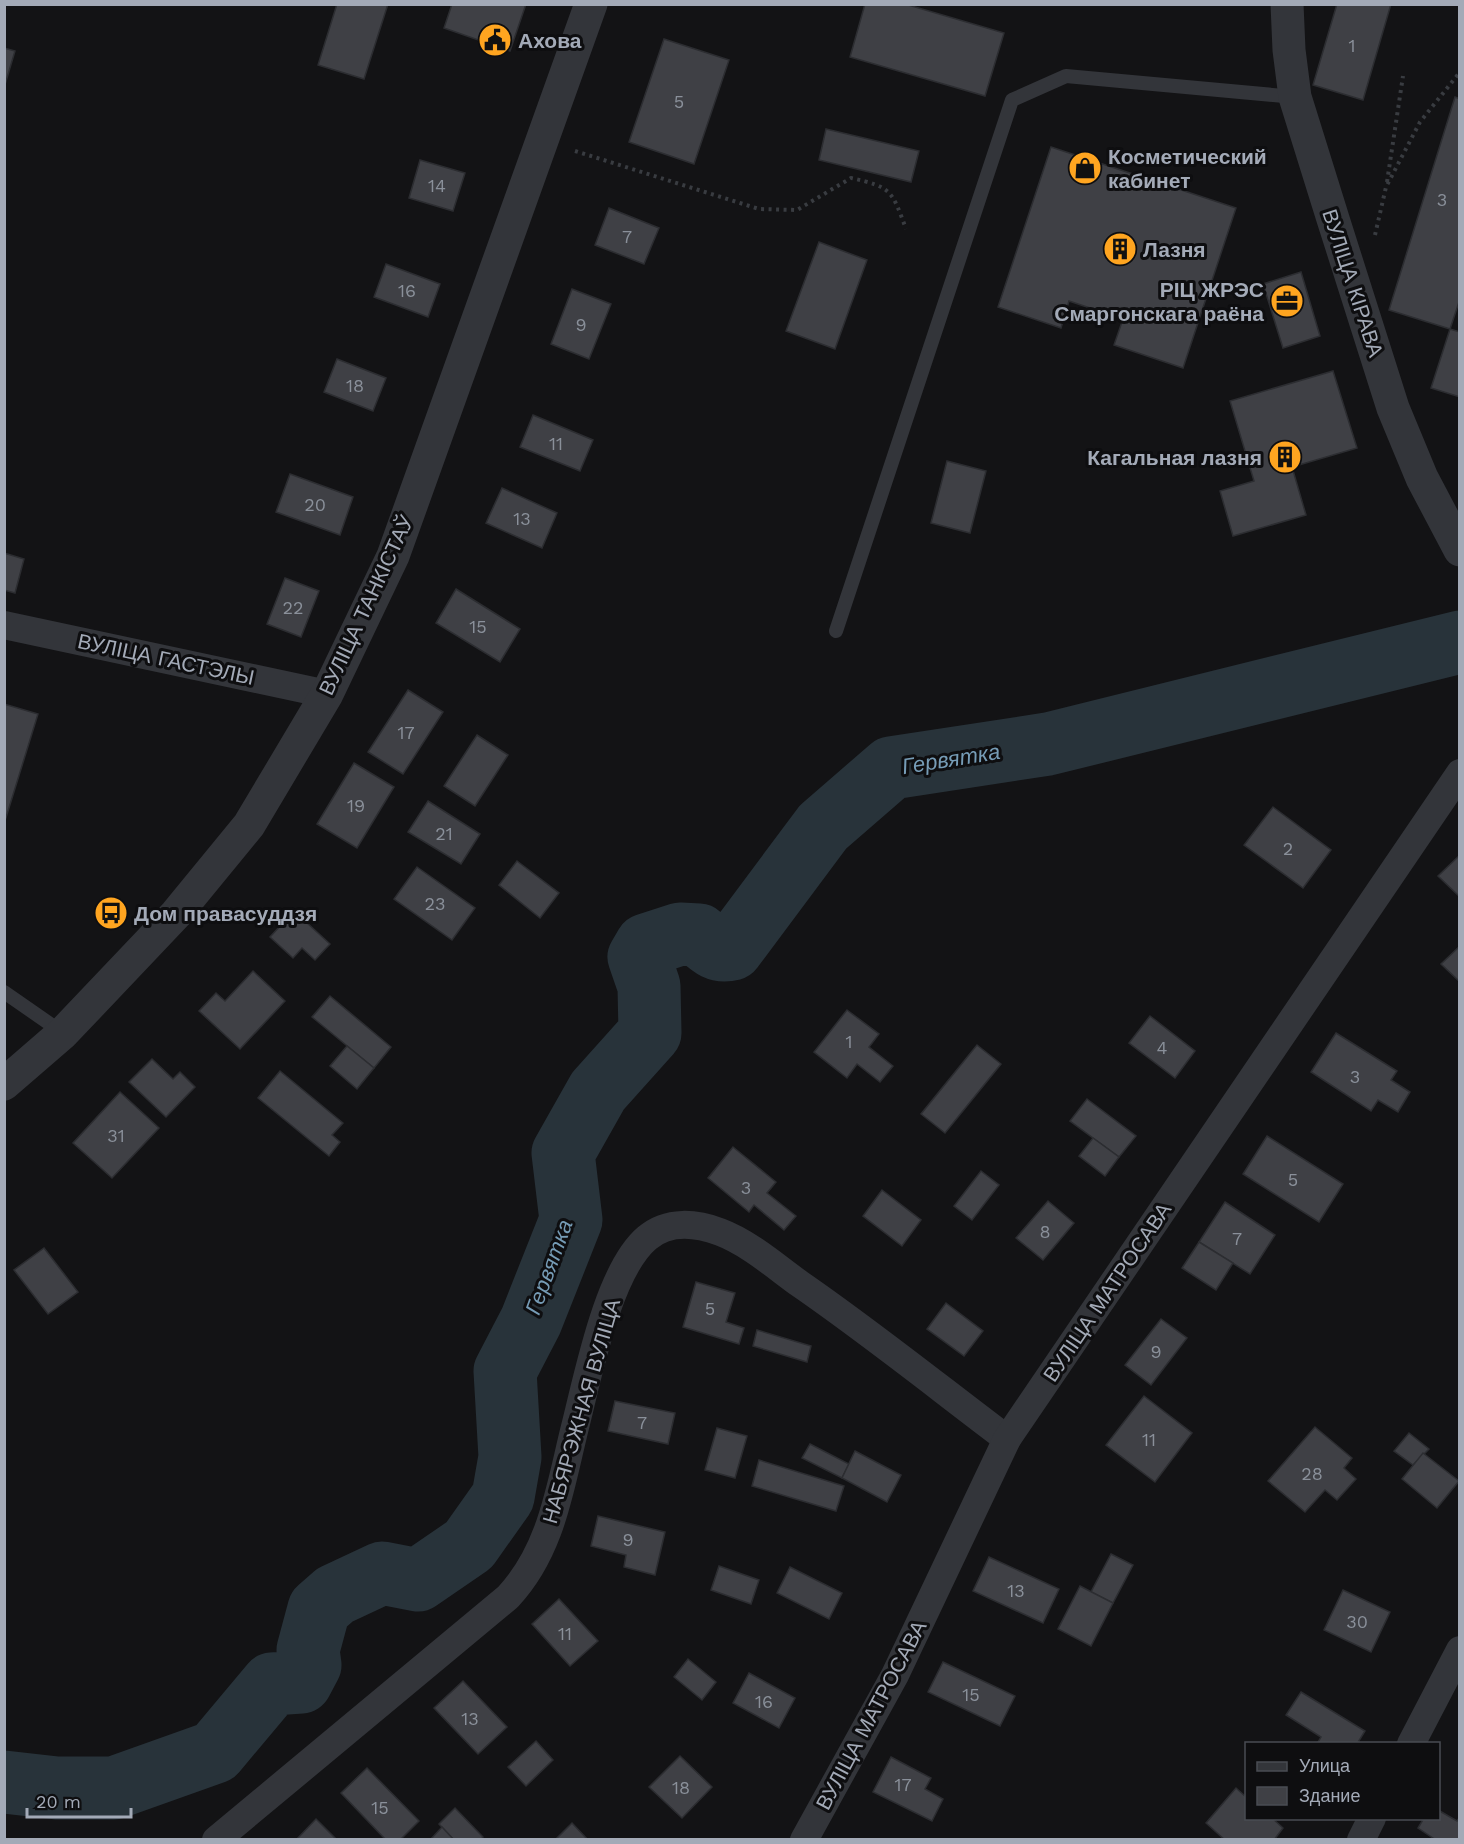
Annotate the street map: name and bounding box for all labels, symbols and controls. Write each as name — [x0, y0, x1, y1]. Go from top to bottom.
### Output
public building icon: Ахова — [477, 22, 513, 58]
place label: Ахова — [518, 28, 582, 53]
house number: 1 — [1348, 35, 1356, 56]
house number: 5 — [674, 91, 684, 112]
place label: Косметический кабинет — [1108, 144, 1267, 193]
shop icon: Косметический кабинет — [1067, 150, 1103, 186]
house number: 14 — [428, 175, 446, 196]
house number: 3 — [1437, 189, 1447, 210]
street label: ВУЛІЦА КІРАВА — [1317, 206, 1389, 360]
house number: 7 — [622, 226, 632, 247]
building icon: Лазня — [1102, 231, 1138, 267]
place label: Лазня — [1143, 237, 1206, 262]
place label: РІЦ ЖРЭС Смаргонскага раёна — [1054, 277, 1264, 326]
house number: 16 — [398, 280, 416, 301]
office icon: РІЦ ЖРЭС Смаргонскага раёна — [1269, 283, 1305, 319]
house number: 9 — [575, 314, 587, 335]
house number: 18 — [346, 375, 364, 396]
house number: 11 — [549, 433, 563, 454]
building icon: Кагальная лазня — [1267, 439, 1303, 475]
place label: Кагальная лазня — [1087, 445, 1262, 470]
house number: 20 — [304, 494, 326, 515]
house number: 13 — [513, 508, 531, 529]
street label: ВУЛІЦА ТАНКІСТАЎ — [313, 510, 419, 699]
house number: 22 — [283, 597, 304, 618]
house number: 15 — [469, 616, 487, 637]
street label: ВУЛІЦА ГАСТЭЛЫ — [75, 628, 257, 690]
house number: 17 — [397, 722, 415, 743]
water label: Гервятка — [900, 739, 1002, 779]
house number: 19 — [347, 795, 365, 816]
house number: 21 — [435, 823, 453, 844]
house number: 2 — [1283, 838, 1293, 859]
house number: 23 — [425, 893, 446, 914]
bus stop icon: Дом правасуддзя — [93, 895, 129, 931]
place label: Дом правасуддзя — [134, 901, 317, 926]
house number: 1 — [845, 1031, 853, 1052]
house number: 4 — [1157, 1037, 1168, 1058]
house number: 3 — [1350, 1066, 1360, 1087]
house number: 31 — [107, 1125, 125, 1146]
house number: 5 — [1288, 1169, 1298, 1190]
house number: 3 — [741, 1177, 751, 1198]
street label: ВУЛІЦА МАТРОСАВА — [1038, 1198, 1176, 1386]
water label: Гервятка — [520, 1216, 578, 1318]
house number: 8 — [1039, 1221, 1051, 1242]
house number: 7 — [1232, 1228, 1242, 1249]
street label: НАБЯРЭЖНАЯ ВУЛІЦА — [537, 1296, 625, 1526]
house number: 5 — [705, 1298, 715, 1319]
house number: 9 — [1150, 1341, 1162, 1362]
house number: 7 — [637, 1412, 647, 1433]
house number: 11 — [1142, 1429, 1156, 1450]
house number: 28 — [1301, 1463, 1323, 1484]
house number: 9 — [622, 1529, 634, 1550]
house number: 13 — [1007, 1580, 1025, 1601]
house number: 30 — [1346, 1611, 1368, 1632]
street label: ВУЛІЦА МАТРОСАВА — [810, 1616, 932, 1814]
house number: 11 — [558, 1623, 572, 1644]
house number: 15 — [962, 1684, 980, 1705]
house number: 16 — [755, 1691, 773, 1712]
house number: 13 — [461, 1708, 479, 1729]
legend — [1245, 1742, 1440, 1820]
text: Улица — [1299, 1755, 1351, 1776]
house number: 17 — [894, 1774, 912, 1795]
house number: 18 — [672, 1777, 690, 1798]
scale bar — [27, 1781, 130, 1819]
text: Здание — [1299, 1785, 1360, 1806]
text: 20 m — [36, 1791, 81, 1812]
house number: 15 — [371, 1797, 389, 1818]

